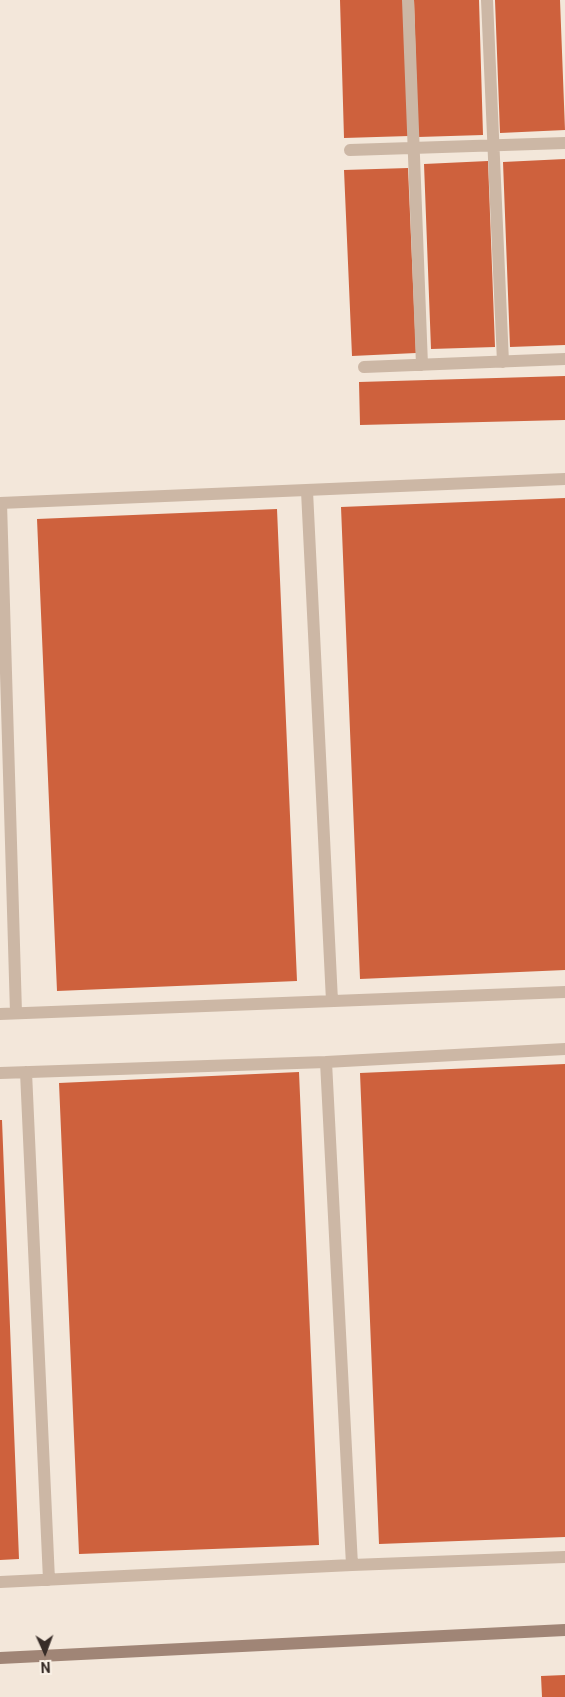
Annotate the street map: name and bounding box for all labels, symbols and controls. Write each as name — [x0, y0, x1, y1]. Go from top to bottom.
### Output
north arrow — [20, 1627, 70, 1677]
text: N — [40, 1659, 51, 1675]

